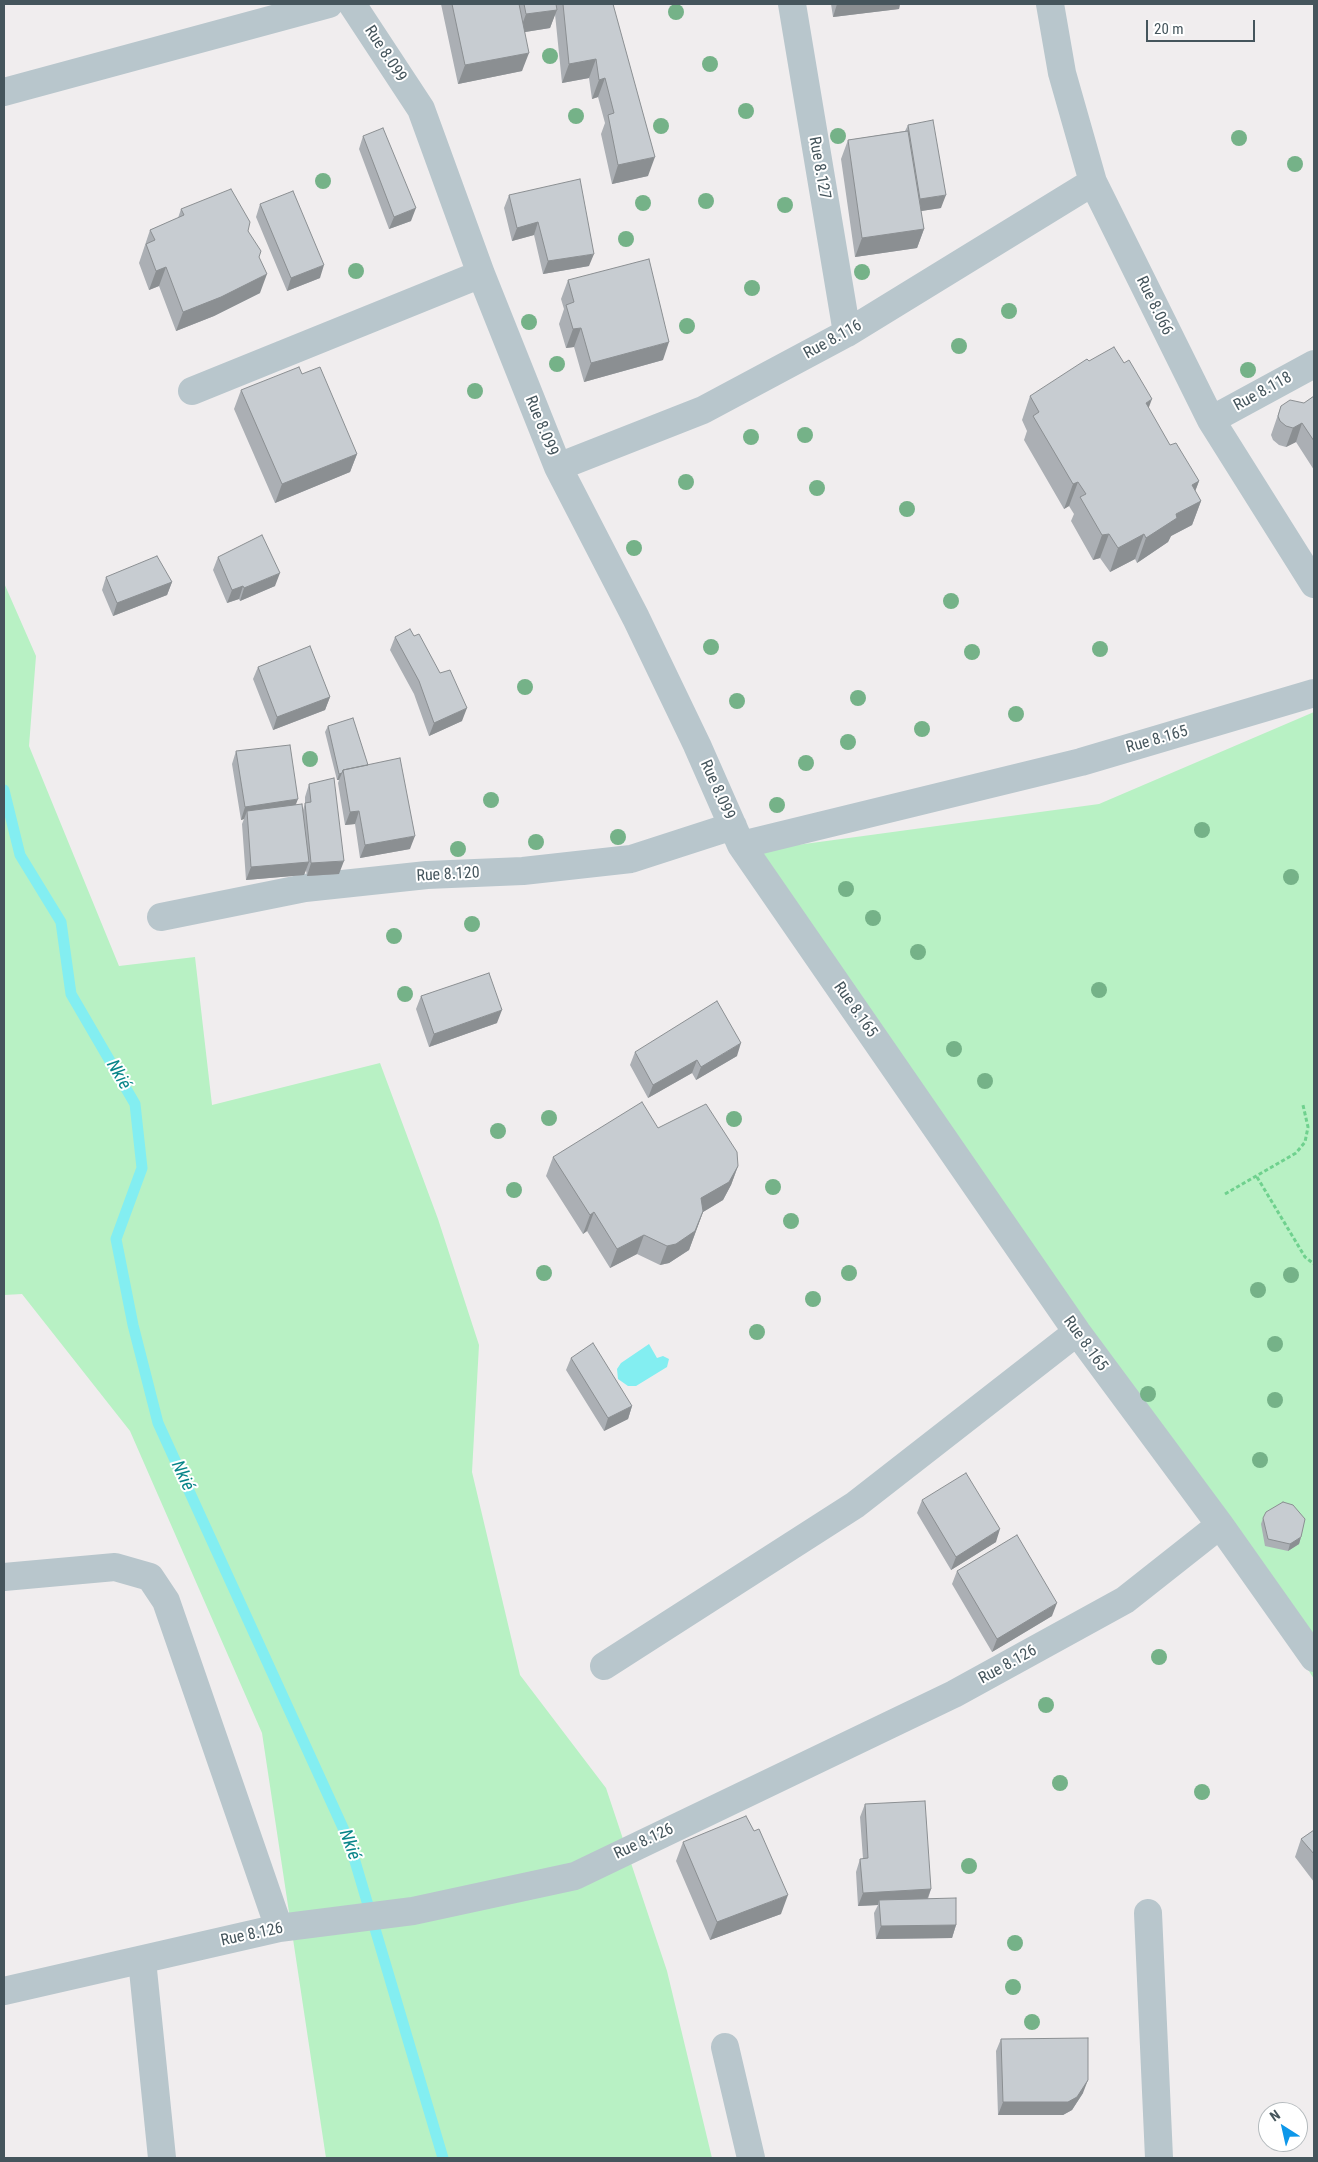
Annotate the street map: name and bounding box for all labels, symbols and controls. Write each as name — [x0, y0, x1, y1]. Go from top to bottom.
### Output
scale bar — [1148, 10, 1257, 42]
text: 20 m — [1154, 20, 1184, 38]
street label: Rue 8.099 — [360, 22, 410, 86]
street label: Rue 8.127 — [804, 135, 834, 201]
street label: Rue 8.066 — [1132, 273, 1176, 339]
street label: Rue 8.116 — [801, 316, 865, 364]
street label: Rue 8.118 — [1231, 368, 1295, 416]
street label: Rue 8.099 — [520, 393, 562, 459]
street label: Rue 8.165 — [1124, 722, 1190, 758]
street label: Rue 8.099 — [695, 757, 739, 823]
street label: Rue 8.120 — [416, 864, 480, 886]
street label: Rue 8.165 — [829, 979, 881, 1041]
water label: Nkié — [101, 1056, 135, 1094]
street label: Rue 8.165 — [1059, 1313, 1111, 1375]
water label: Nkié — [166, 1457, 198, 1495]
street label: Rue 8.126 — [976, 1641, 1040, 1689]
street label: Rue 8.126 — [611, 1820, 677, 1864]
water label: Nkié — [334, 1827, 364, 1863]
street label: Rue 8.126 — [219, 1919, 285, 1951]
north arrow — [1258, 2102, 1308, 2152]
text: N — [1267, 2107, 1283, 2125]

